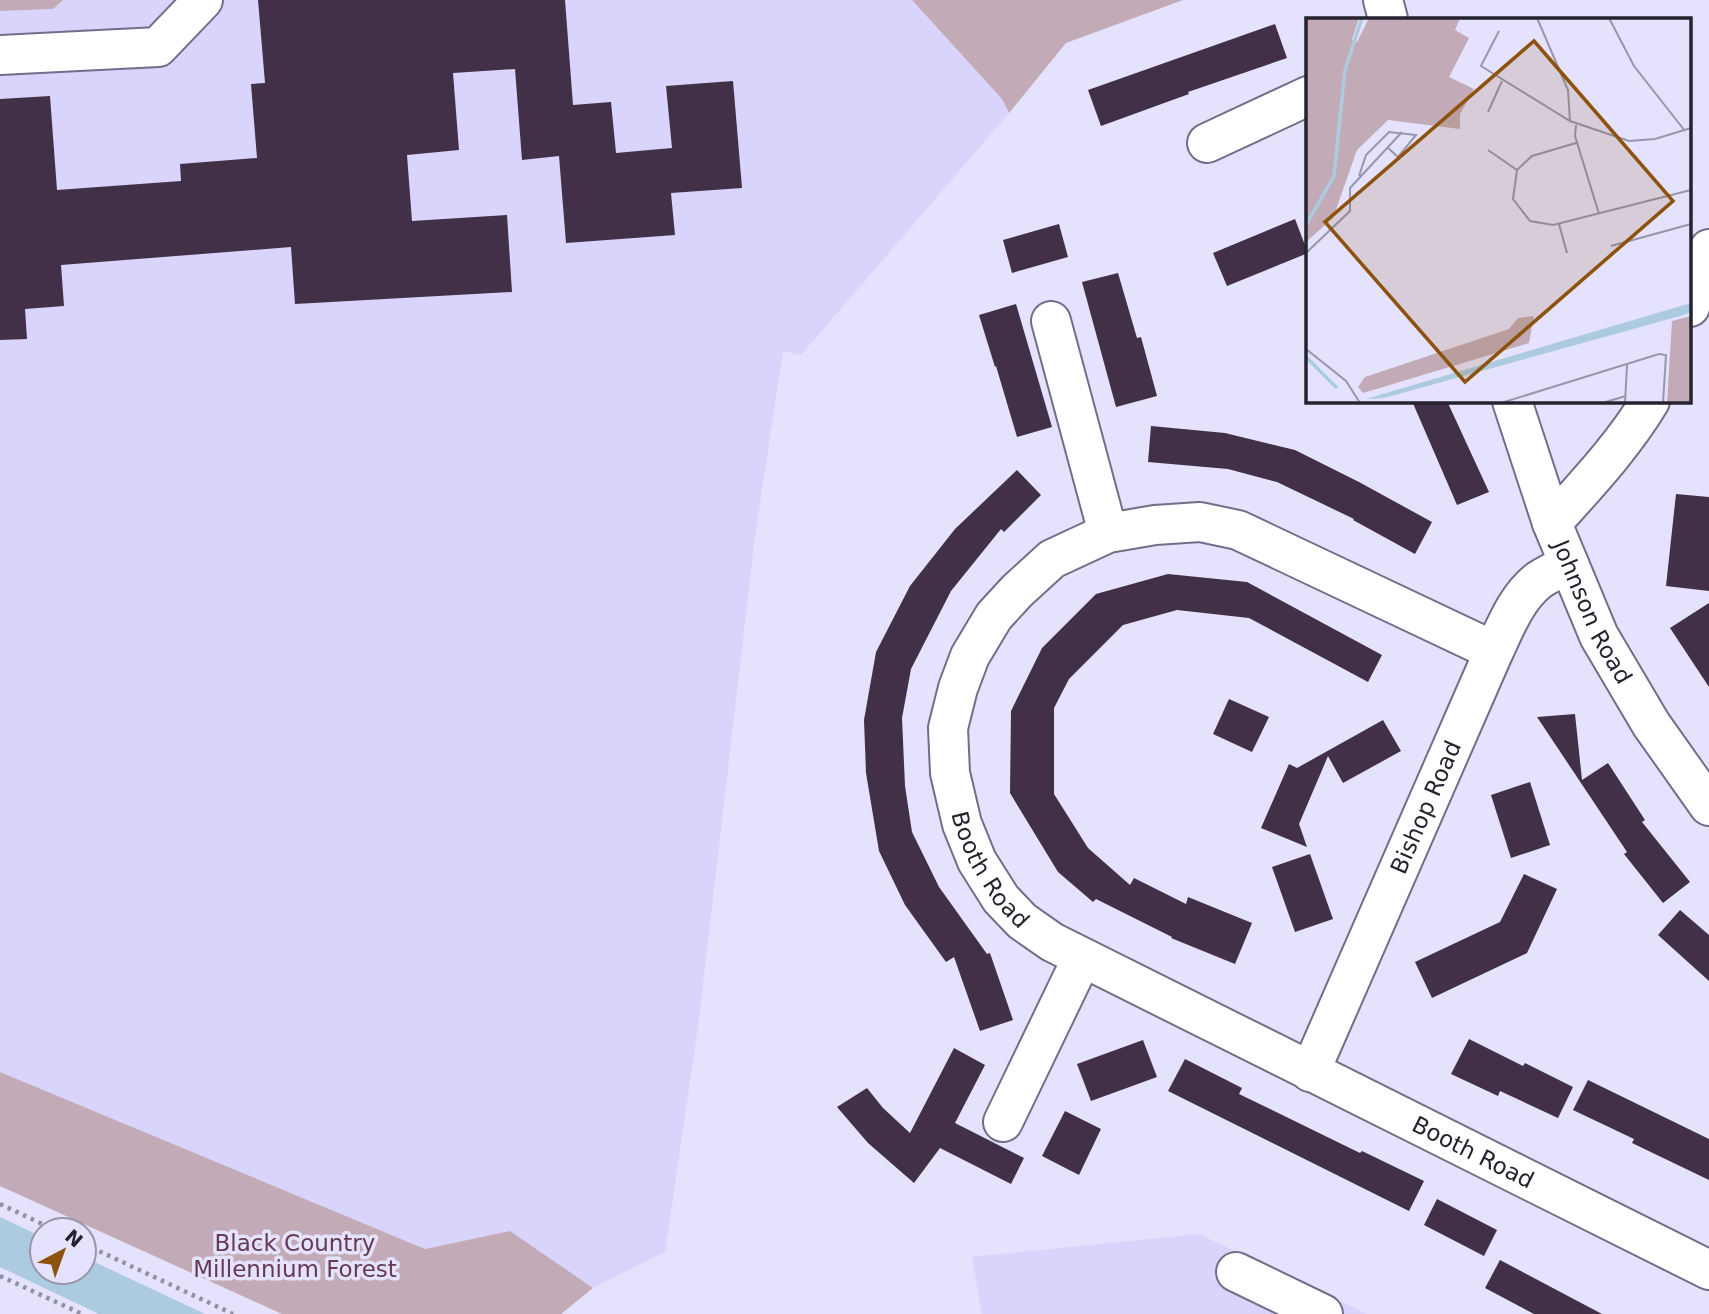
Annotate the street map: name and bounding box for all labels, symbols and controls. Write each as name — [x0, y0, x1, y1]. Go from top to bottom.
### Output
inset map — [1306, 18, 1692, 402]
street label: Johnson Road — [1547, 534, 1637, 688]
street label: Bishop Road — [1385, 737, 1466, 878]
street label: Booth Road — [946, 809, 1035, 933]
street label: Booth Road — [1408, 1111, 1538, 1193]
north arrow — [28, 1216, 98, 1286]
text: N — [61, 1225, 87, 1252]
park label: Black Country Millennium Forest — [193, 1230, 397, 1282]

